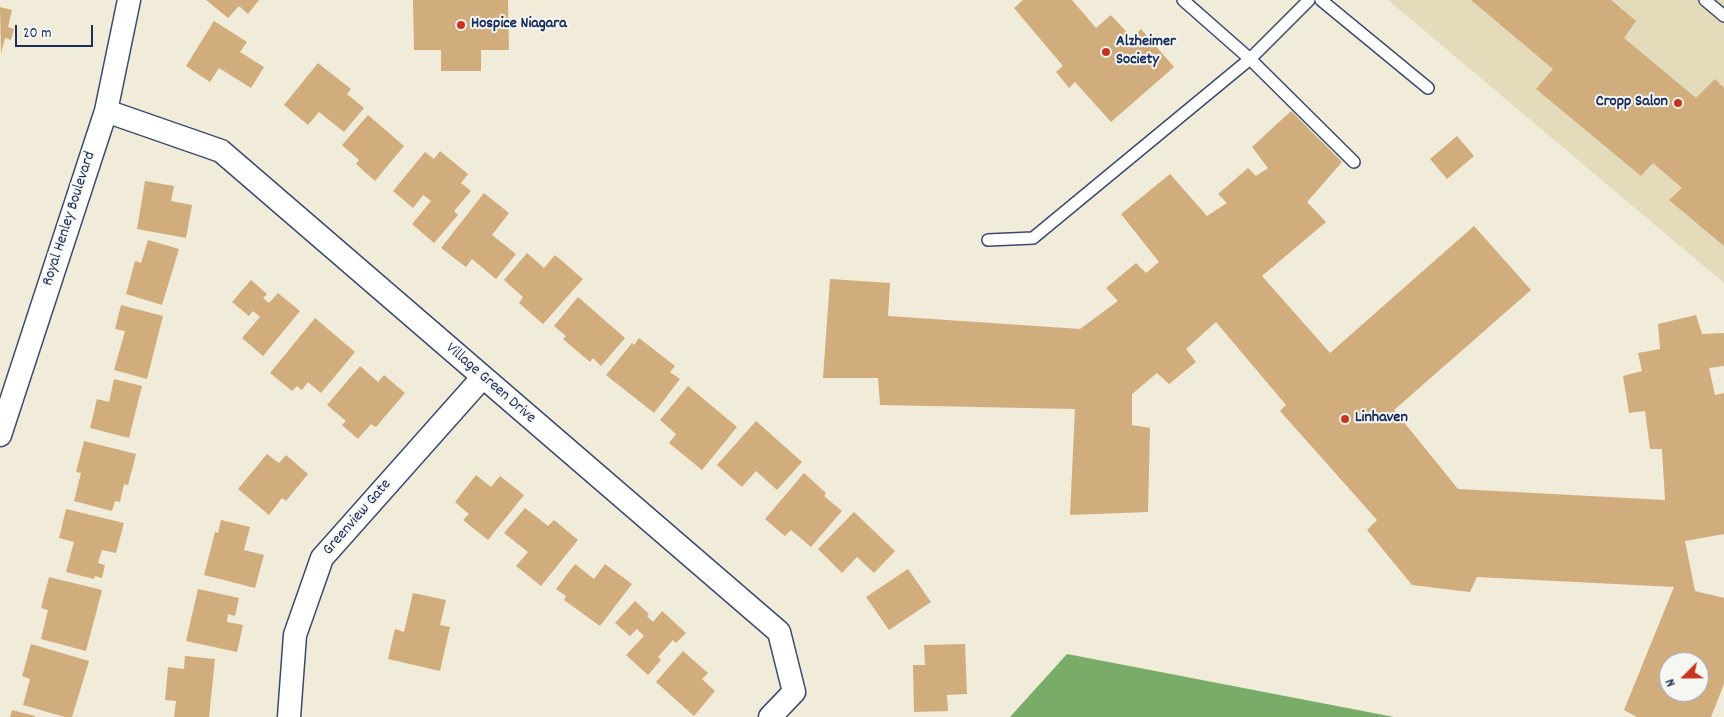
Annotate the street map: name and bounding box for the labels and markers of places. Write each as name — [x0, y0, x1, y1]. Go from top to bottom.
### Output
place label: Hospice Niagara — [471, 15, 567, 35]
marker: Hospice Niagara — [455, 19, 467, 31]
place label: Alzheimer Society — [1116, 33, 1176, 71]
marker: Alzheimer Society — [1100, 46, 1112, 58]
place label: Cropp Salon — [1596, 93, 1668, 113]
marker: Cropp Salon — [1672, 97, 1684, 109]
place label: Linhaven — [1355, 409, 1408, 429]
marker: Linhaven — [1339, 413, 1351, 425]

